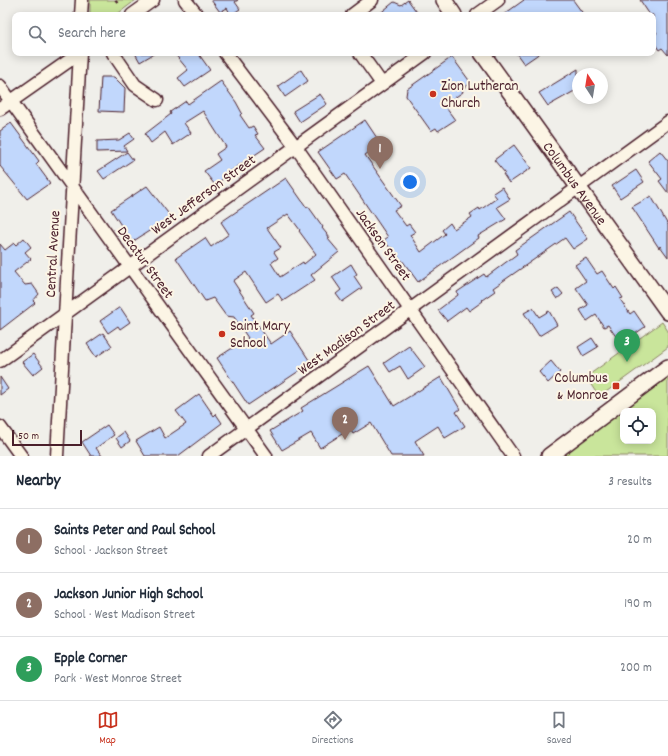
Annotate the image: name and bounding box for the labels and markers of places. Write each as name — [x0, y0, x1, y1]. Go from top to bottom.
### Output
place label: Zion Lutheran Church — [441, 76, 519, 115]
marker: Zion Lutheran Church — [428, 89, 438, 99]
pin: 1 — [367, 136, 393, 169]
place label: Saint Mary School — [230, 316, 291, 355]
marker: Saint Mary School — [217, 329, 227, 339]
pin: 3 — [614, 329, 640, 362]
place label: Columbus & Monroe — [554, 368, 608, 407]
marker: Columbus & Monroe — [611, 381, 621, 391]
pin: 2 — [332, 407, 358, 440]

